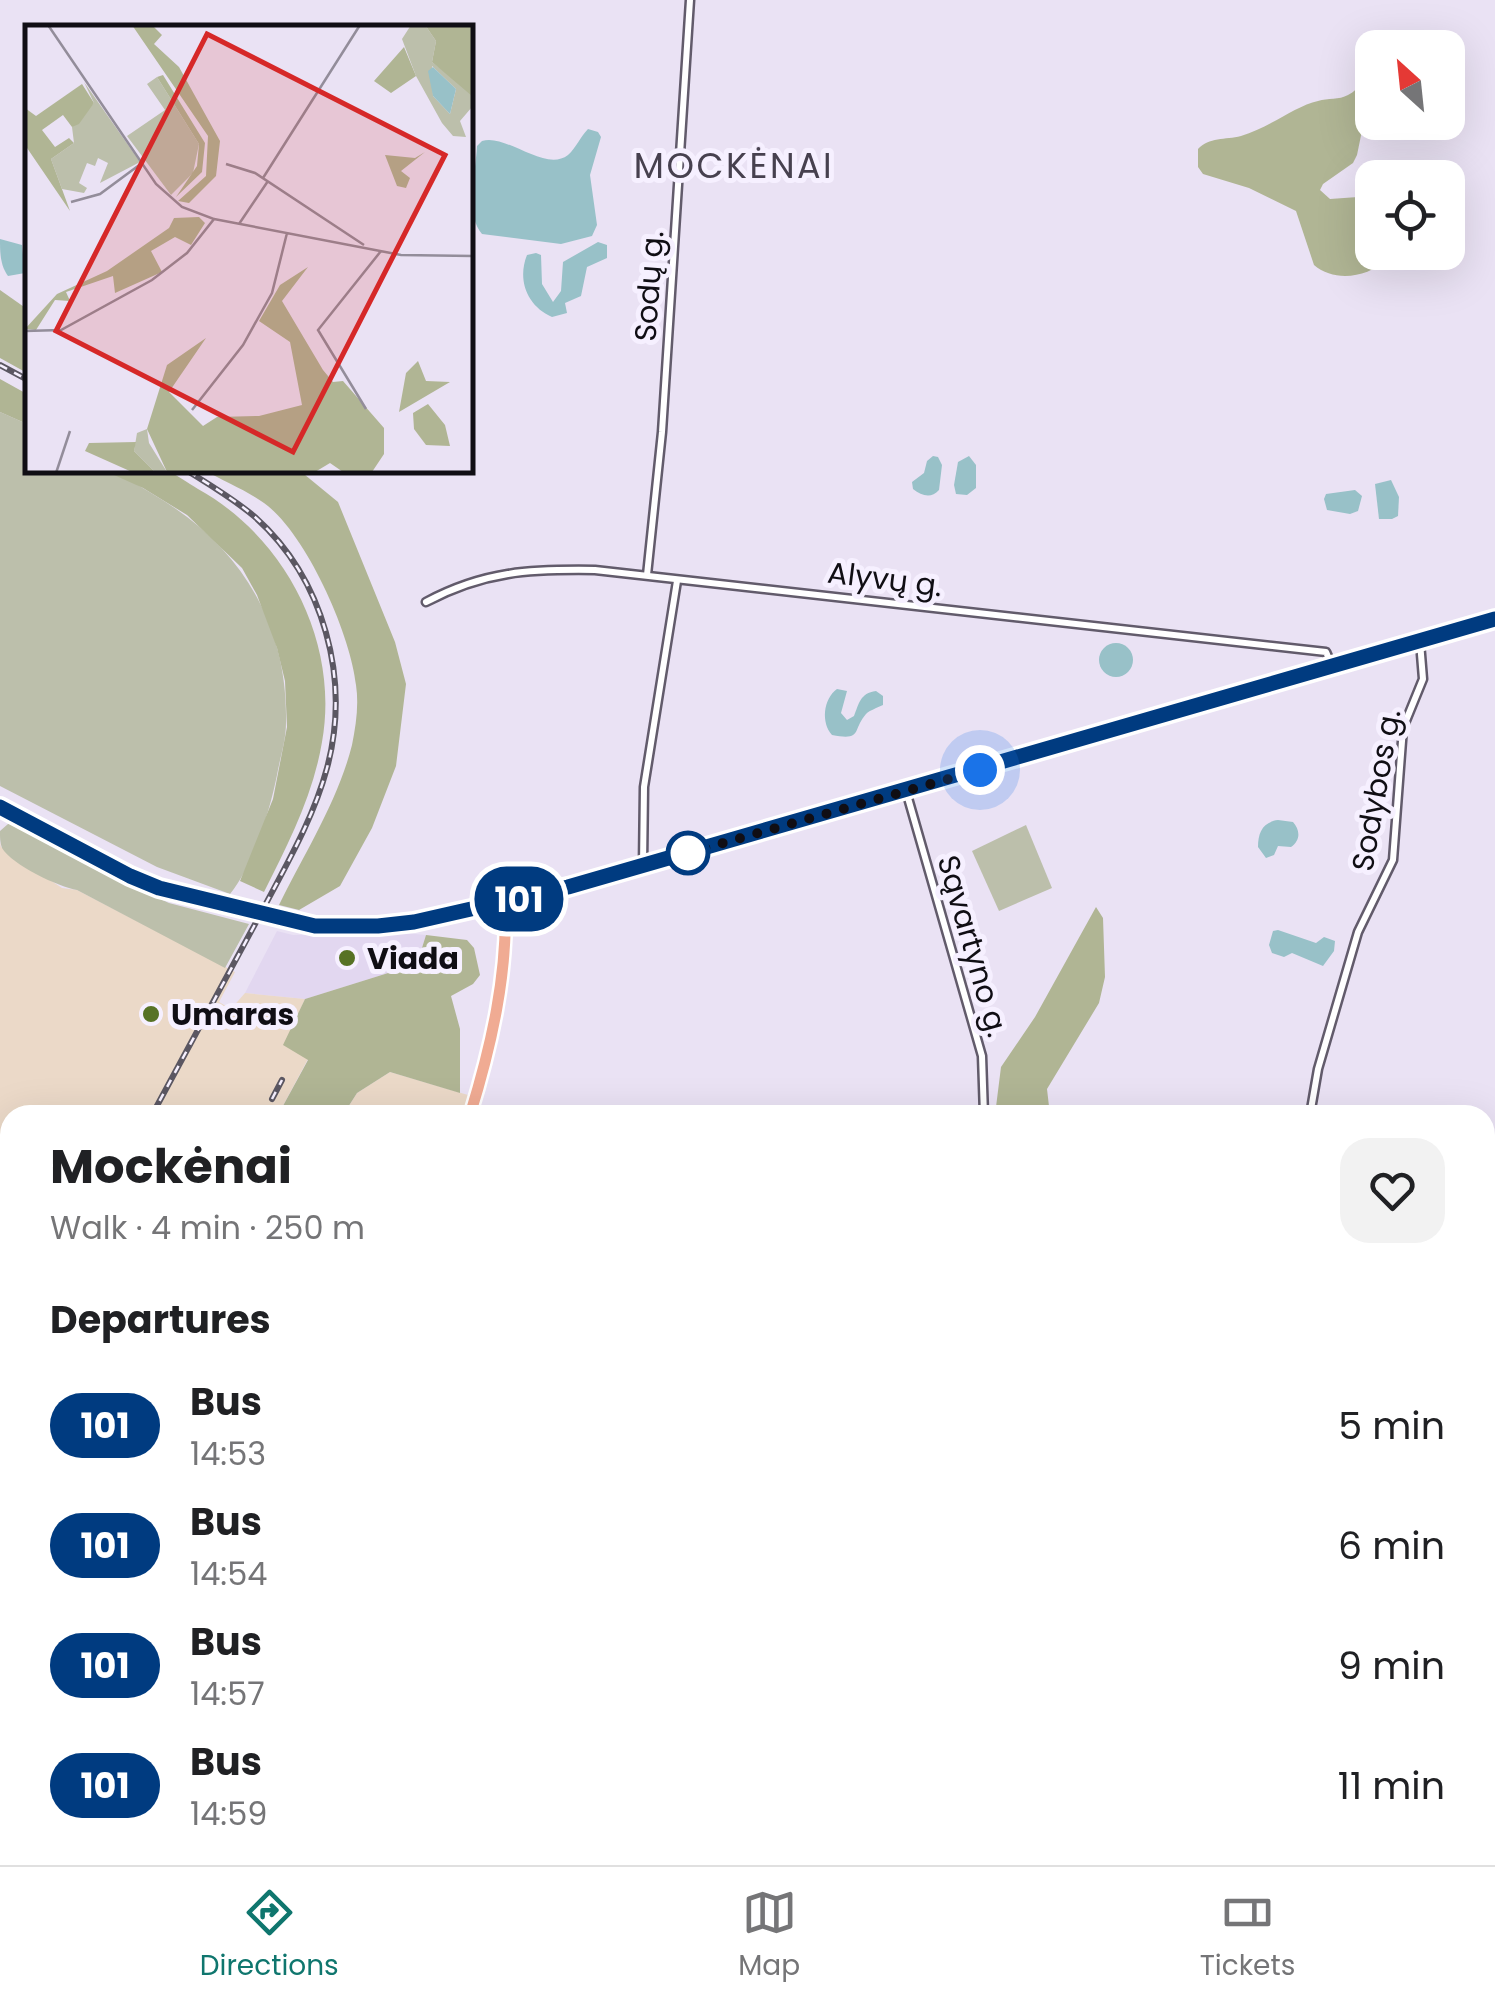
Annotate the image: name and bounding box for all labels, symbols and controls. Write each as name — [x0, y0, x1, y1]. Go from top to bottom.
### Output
inset map — [25, 25, 472, 472]
north arrow — [1355, 30, 1465, 140]
map controls — [1355, 30, 1465, 270]
district label: MOCKĖNAI — [634, 141, 834, 190]
button: locate — [1355, 160, 1465, 270]
street label: Sodų g. — [624, 229, 674, 343]
street label: Alyvų g. — [825, 551, 945, 607]
street label: Sodybos g. — [1341, 706, 1411, 874]
your location — [955, 745, 1005, 795]
unlabelled marker — [667, 832, 709, 874]
street label: Sąvartyno g. — [927, 850, 1019, 1042]
line badge: 101 — [462, 866, 576, 932]
text: 101 — [494, 875, 544, 924]
place label: Viada — [367, 937, 459, 980]
marker: Viada — [336, 947, 358, 969]
place label: Umaras — [171, 993, 294, 1036]
marker: Umaras — [140, 1003, 162, 1025]
text: Mockėnai — [50, 1133, 292, 1200]
button: heart — [1340, 1138, 1445, 1243]
text: Walk · 4 min · 250 m — [50, 1205, 365, 1250]
text: Departures — [50, 1293, 271, 1346]
text: Bus — [190, 1375, 262, 1428]
text: 5 min — [1338, 1399, 1445, 1452]
text: 101 — [80, 1401, 130, 1450]
text: 14:53 — [190, 1431, 266, 1476]
text: Bus — [190, 1495, 262, 1548]
text: 6 min — [1338, 1519, 1445, 1572]
text: 101 — [80, 1521, 130, 1570]
text: 14:54 — [190, 1551, 267, 1596]
text: Bus — [190, 1615, 262, 1668]
text: 9 min — [1338, 1639, 1445, 1692]
text: 101 — [80, 1641, 130, 1690]
text: 14:57 — [190, 1671, 265, 1716]
text: Bus — [190, 1735, 262, 1788]
text: 11 min — [1338, 1759, 1445, 1812]
text: 101 — [80, 1761, 130, 1810]
text: 14:59 — [190, 1791, 267, 1836]
tab: Directions — [200, 1885, 339, 1987]
tab: Map — [738, 1885, 800, 1987]
tab: Tickets — [1200, 1885, 1295, 1987]

